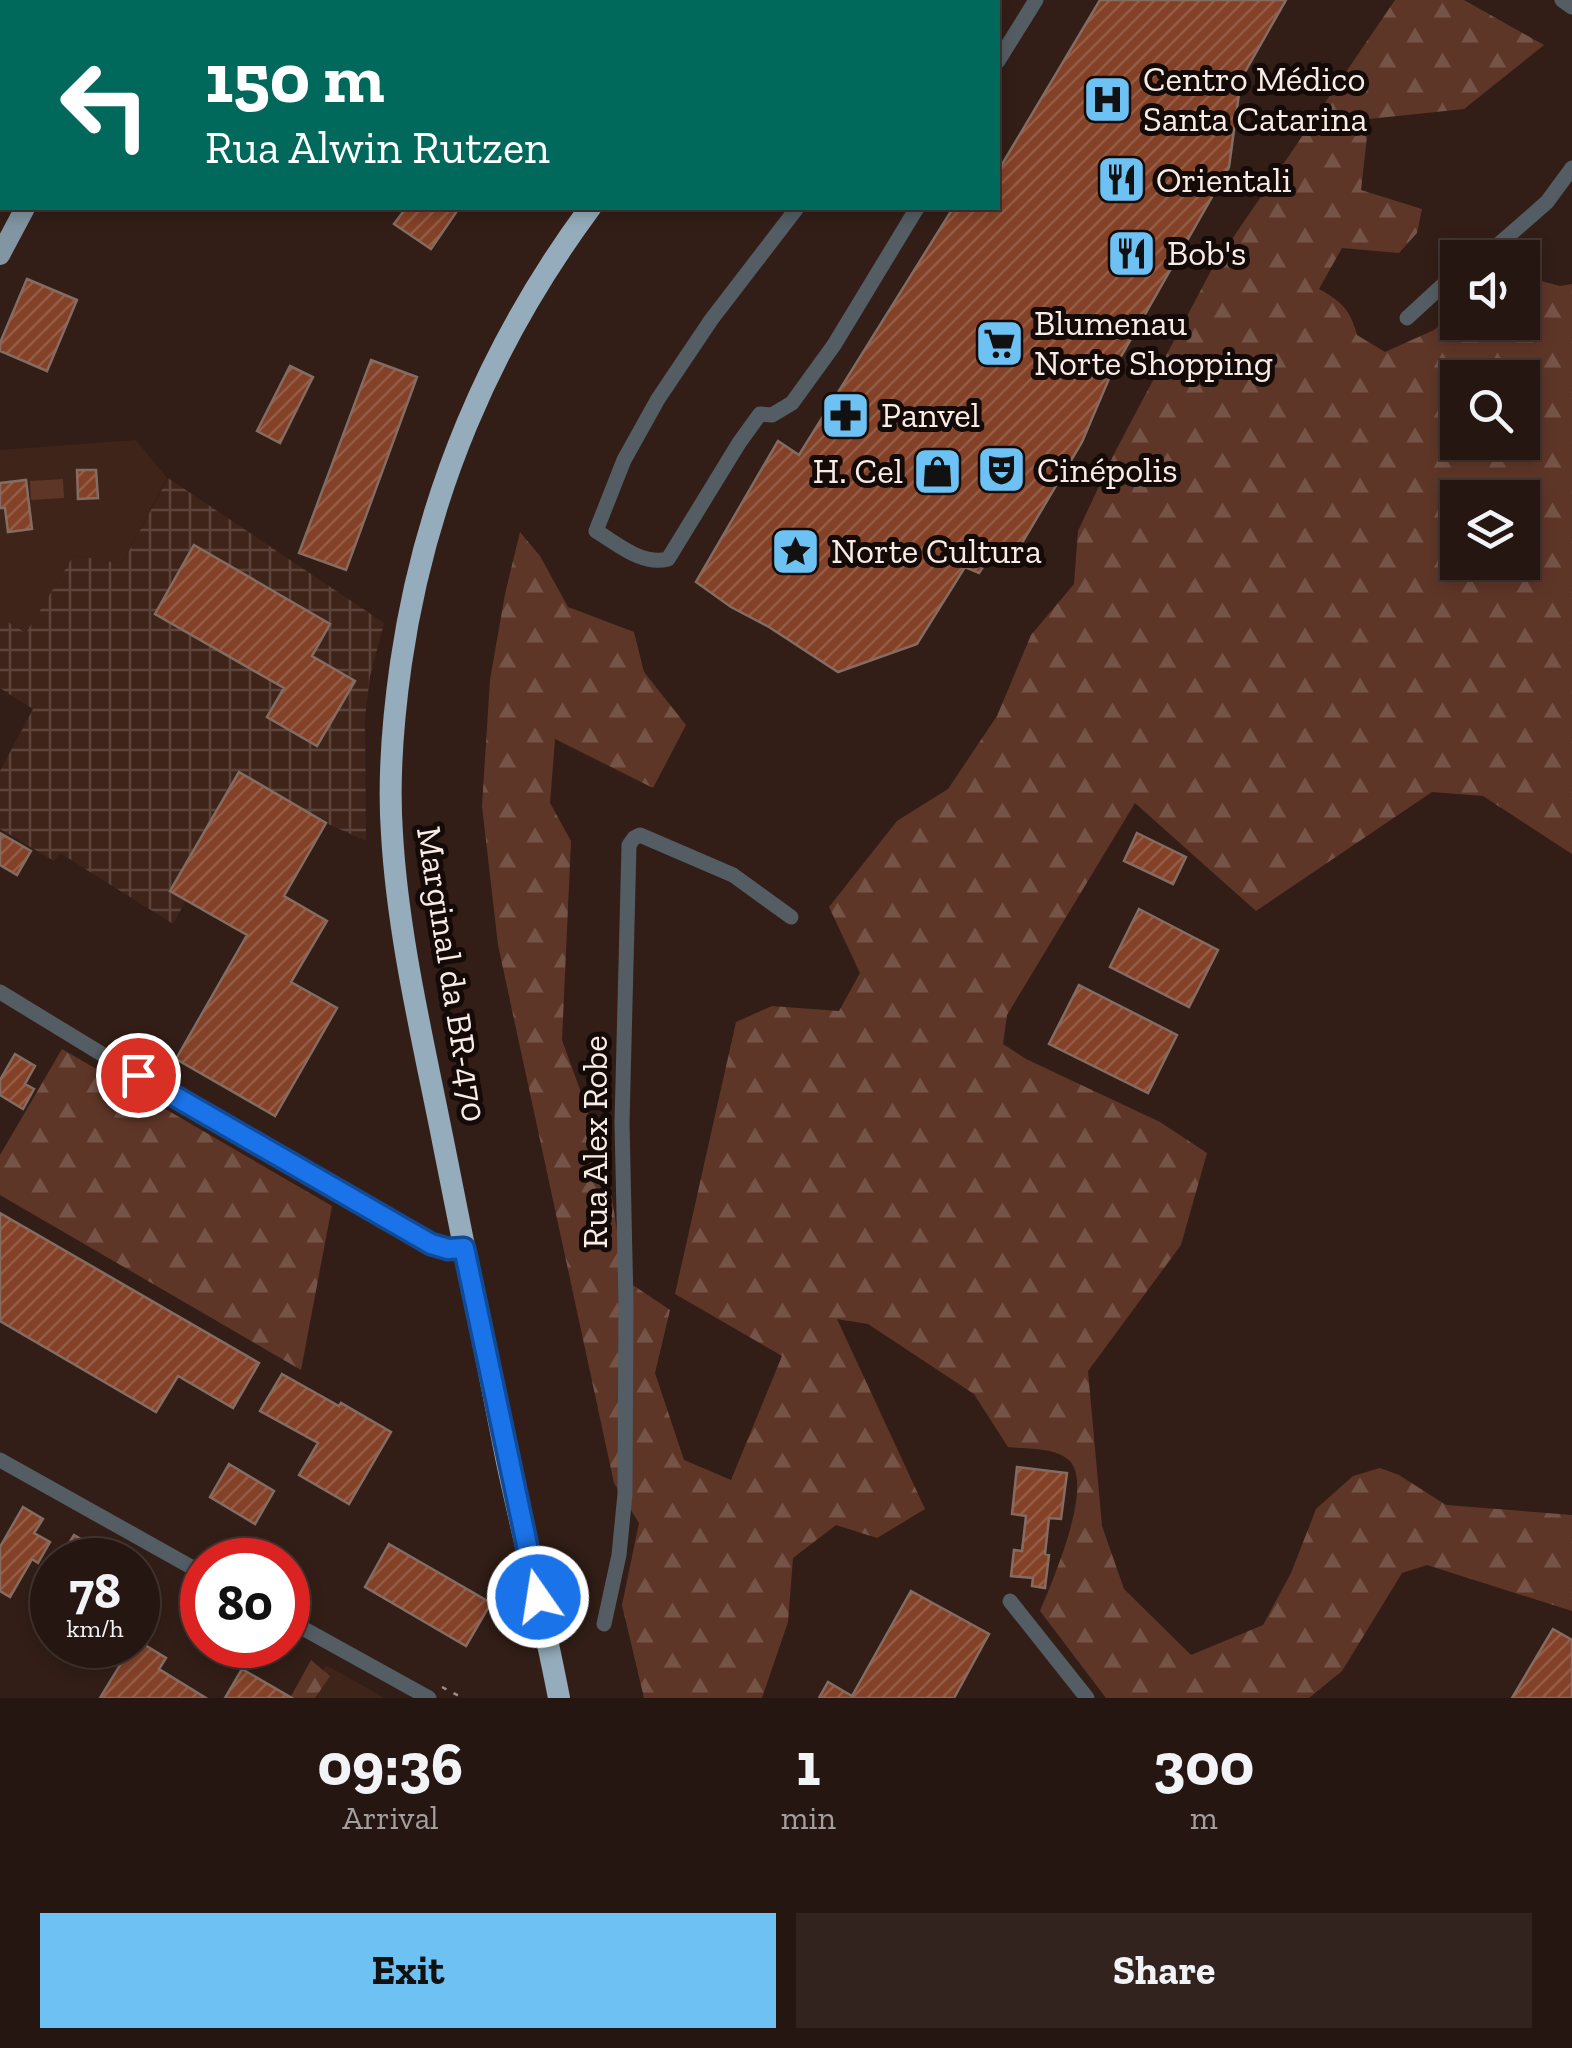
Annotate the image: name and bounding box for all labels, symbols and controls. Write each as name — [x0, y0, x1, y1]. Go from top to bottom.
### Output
text: 150 m — [205, 36, 385, 120]
icon: left — [40, 40, 170, 170]
place label: Centro Médico Santa Catarina — [1143, 58, 1367, 140]
hospital icon: Centro Médico Santa Catarina — [1082, 73, 1134, 125]
text: Rua Alwin Rutzen — [205, 121, 550, 175]
restaurant icon: Orientali — [1095, 154, 1147, 206]
place label: Orientali — [1156, 159, 1292, 201]
restaurant icon: Bob's — [1106, 227, 1158, 279]
place label: Bob's — [1167, 232, 1246, 274]
map controls — [1440, 240, 1540, 580]
button: sound — [1440, 240, 1540, 340]
place label: Blumenau Norte Shopping — [1034, 302, 1273, 384]
supermarket icon: Blumenau Norte Shopping — [973, 317, 1025, 369]
button: search — [1440, 360, 1540, 460]
pharmacy icon: Panvel — [820, 389, 872, 441]
place label: Panvel — [881, 394, 980, 436]
theatre icon: Cinépolis — [976, 444, 1028, 496]
shop icon: H. Cel — [912, 445, 964, 497]
place label: Cinépolis — [1037, 449, 1178, 491]
place label: H. Cel — [813, 450, 903, 492]
button: layers — [1440, 480, 1540, 580]
place icon: Norte Cultura — [770, 525, 822, 577]
place label: Norte Cultura — [831, 530, 1042, 572]
street label: Marginal da BR-470 — [408, 823, 496, 1125]
pin — [96, 1033, 181, 1118]
street label: Rua Alex Robe — [574, 1035, 616, 1249]
icon: arrive — [111, 1048, 166, 1103]
speed limit sign: 80 — [180, 1538, 310, 1668]
position arrow — [486, 1545, 590, 1649]
text: 78 — [69, 1561, 121, 1621]
text: km/h — [66, 1613, 124, 1643]
text: 09:36 — [318, 1728, 463, 1800]
text: 1 — [796, 1728, 820, 1800]
text: 300 — [1153, 1728, 1254, 1800]
text: Arrival — [342, 1799, 439, 1837]
text: min — [781, 1799, 836, 1837]
text: m — [1190, 1799, 1218, 1837]
button: Exit — [40, 1913, 776, 2028]
button: Share — [796, 1913, 1532, 2028]

